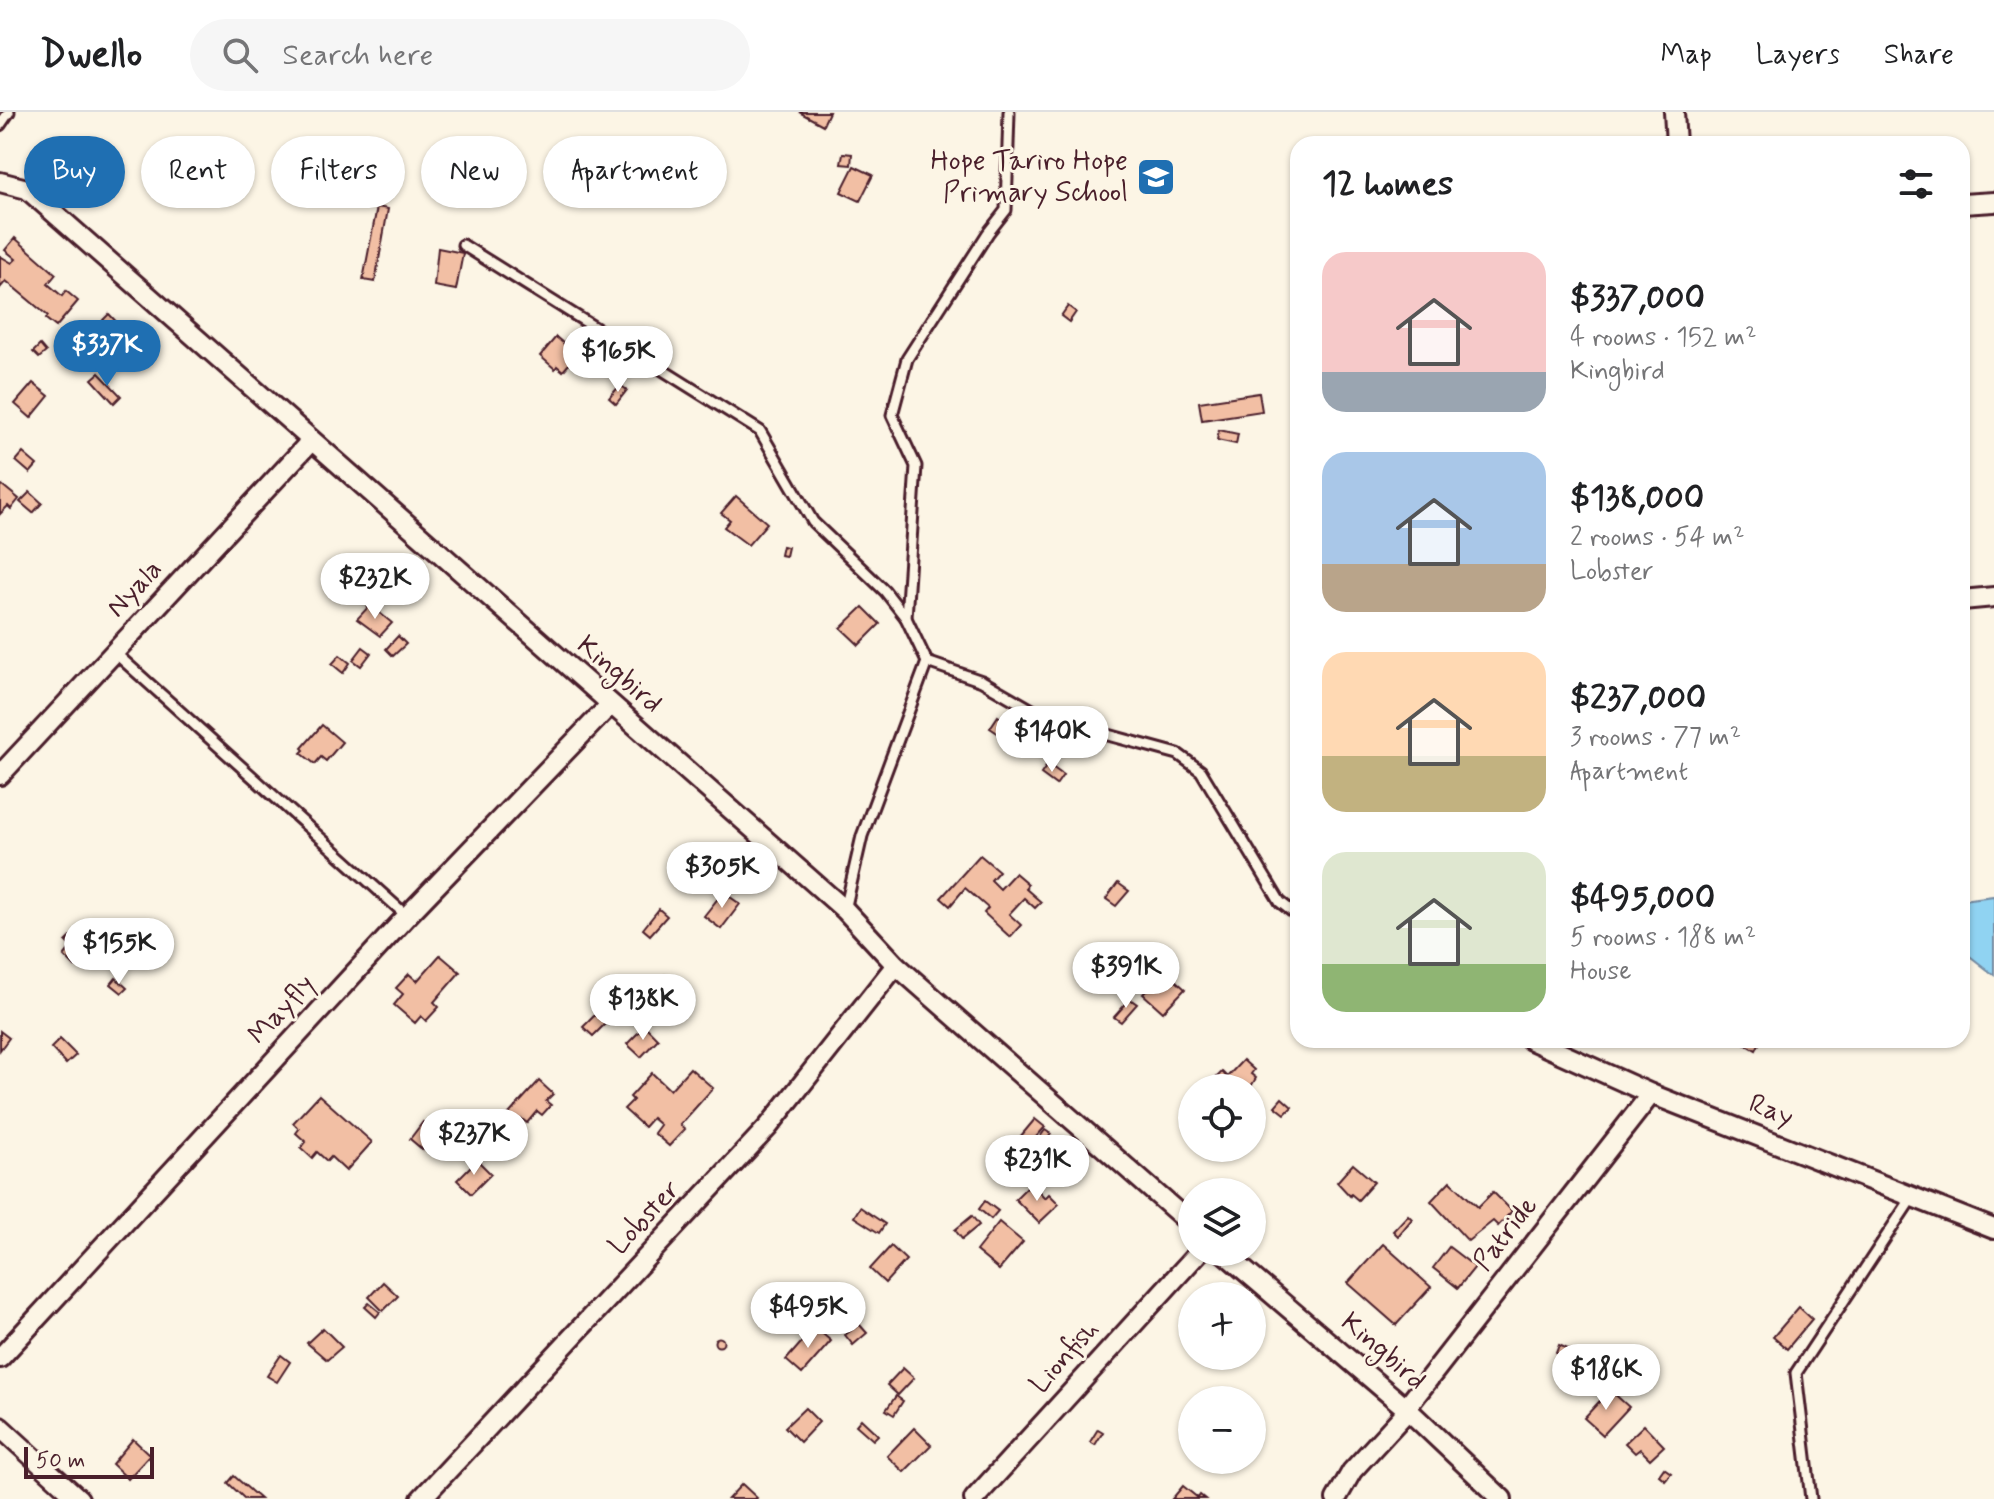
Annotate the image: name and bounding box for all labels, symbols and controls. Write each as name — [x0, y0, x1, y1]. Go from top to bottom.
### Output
search box — [190, 19, 750, 91]
text: Dwello — [40, 31, 142, 80]
icon: search — [218, 33, 262, 77]
text: Search here — [282, 36, 433, 75]
text: Map — [1661, 37, 1712, 74]
text: Layers — [1756, 37, 1840, 74]
text: Share — [1884, 37, 1954, 74]
chip: Buy — [24, 136, 125, 208]
chip: Rent — [141, 136, 255, 208]
chip: Filters — [271, 136, 405, 208]
chip: New — [421, 136, 527, 208]
chip: Apartment — [543, 136, 727, 208]
place label: Hope Tariro Hope Primary School — [931, 143, 1128, 212]
school or university icon: Hope Tariro Hope Primary School — [1135, 156, 1177, 198]
text: 12 homes — [1322, 162, 1453, 207]
icon: filters — [1894, 162, 1938, 206]
text: $337,000 — [1570, 276, 1705, 321]
icon: home — [1386, 284, 1482, 380]
pin: $337K — [51, 320, 163, 388]
text: 4 rooms · 152 m² — [1570, 321, 1757, 355]
pin: $165K — [562, 326, 674, 394]
text: $337K — [72, 329, 142, 363]
text: $165K — [581, 335, 655, 369]
text: Kingbird — [1570, 355, 1665, 389]
text: $138,000 — [1570, 476, 1704, 521]
icon: home — [1386, 484, 1482, 580]
text: 2 rooms · 54 m² — [1570, 521, 1745, 555]
street label: Nyala — [99, 552, 171, 626]
pin: $232K — [319, 553, 431, 621]
text: Lobster — [1570, 555, 1654, 589]
text: $232K — [339, 562, 411, 596]
street label: Kingbird — [567, 628, 670, 724]
text: $237,000 — [1570, 676, 1706, 721]
icon: home — [1386, 684, 1482, 780]
pin: $140K — [996, 706, 1108, 774]
text: $140K — [1014, 715, 1090, 749]
text: 3 rooms · 77 m² — [1570, 721, 1741, 755]
text: Apartment — [1570, 755, 1688, 789]
pin: $305K — [666, 842, 778, 910]
text: $305K — [685, 851, 759, 885]
text: $495,000 — [1570, 876, 1715, 921]
icon: home — [1386, 884, 1482, 980]
pin: $155K — [63, 918, 175, 986]
text: 5 rooms · 188 m² — [1570, 921, 1756, 955]
text: $155K — [82, 927, 156, 961]
pin: $391K — [1070, 942, 1182, 1010]
text: $391K — [1090, 951, 1162, 985]
text: House — [1570, 955, 1631, 989]
street label: Mayfly — [240, 967, 324, 1053]
pin: $138K — [587, 974, 699, 1042]
text: $138K — [608, 983, 678, 1017]
map controls — [1178, 1074, 1266, 1474]
button: locate — [1178, 1074, 1266, 1162]
street label: Ray — [1743, 1086, 1799, 1136]
pin: $237K — [418, 1109, 530, 1177]
text: $237K — [438, 1118, 510, 1152]
pin: $231K — [981, 1135, 1093, 1203]
text: $231K — [1003, 1144, 1071, 1178]
street label: Lobster — [601, 1172, 689, 1264]
button: layers — [1178, 1178, 1266, 1266]
street label: Patride — [1465, 1189, 1547, 1279]
pin: $495K — [752, 1282, 864, 1350]
button: + — [1178, 1282, 1266, 1370]
text: $495K — [769, 1291, 847, 1325]
street label: Kingbird — [1331, 1305, 1434, 1401]
street label: Lionfish — [1022, 1312, 1108, 1402]
pin: $186K — [1550, 1344, 1662, 1412]
text: $186K — [1570, 1353, 1642, 1387]
button: − — [1178, 1386, 1266, 1474]
scale bar — [24, 1443, 154, 1479]
text: 50 m — [36, 1447, 85, 1475]

